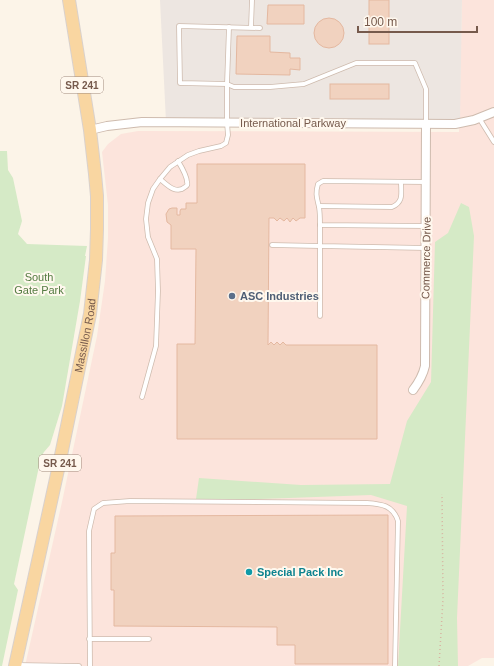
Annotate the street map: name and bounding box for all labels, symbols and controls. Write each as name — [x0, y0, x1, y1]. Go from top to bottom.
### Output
scale bar — [358, 8, 477, 34]
text: 100 m — [364, 15, 397, 29]
road number: SR 241 — [61, 77, 103, 93]
street label: International Parkway — [240, 117, 346, 129]
street label: Commerce Drive — [419, 217, 433, 299]
park label: South Gate Park — [14, 271, 64, 296]
place label: ASC Industries — [240, 290, 319, 302]
marker: ASC Industries — [227, 291, 237, 301]
street label: Massillon Road — [72, 298, 98, 374]
road number: SR 241 — [39, 455, 81, 471]
place label: Special Pack Inc — [257, 566, 343, 578]
marker: Special Pack Inc — [244, 567, 254, 577]

